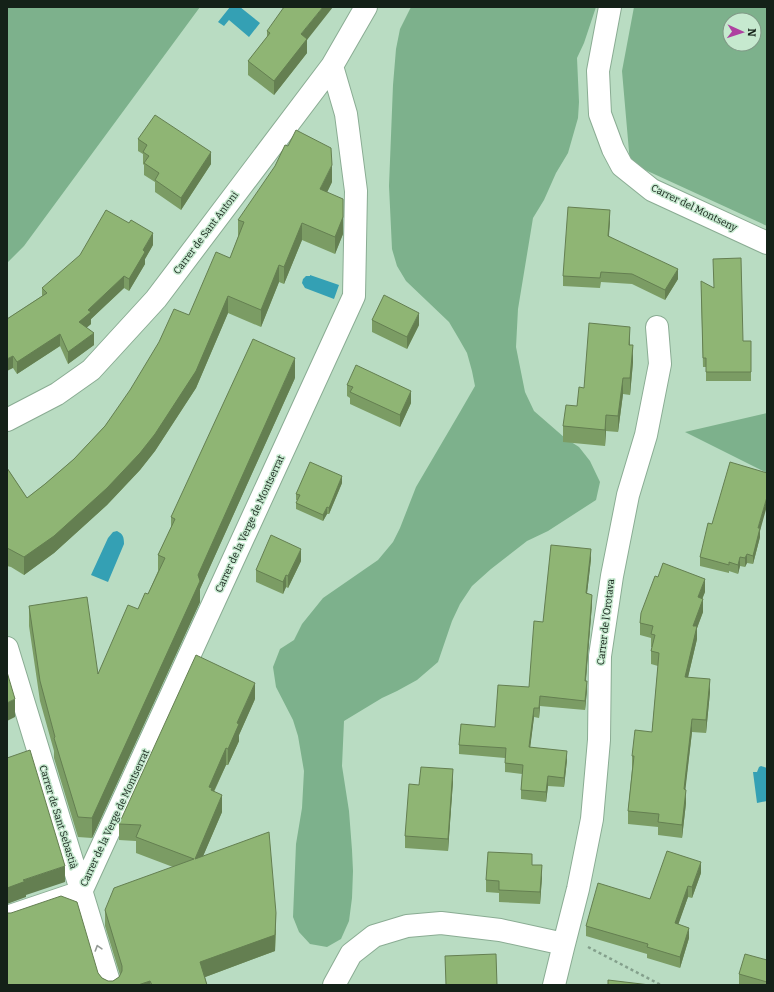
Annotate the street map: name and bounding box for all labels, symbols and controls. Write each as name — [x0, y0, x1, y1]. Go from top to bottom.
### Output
north arrow — [722, 12, 762, 52]
text: N — [745, 28, 758, 38]
street label: Carrer del Montseny — [649, 182, 740, 234]
street label: Carrer de Sant Antoni — [171, 189, 241, 277]
street label: Carrer de la Verge de Montserrat — [213, 453, 287, 595]
street label: Carrer de l'Orotava — [595, 578, 617, 666]
street label: Carrer de la Verge de Montserrat — [78, 747, 152, 889]
street label: Carrer de Sant Sebastià — [36, 764, 80, 871]
one-way arrow — [94, 944, 103, 951]

